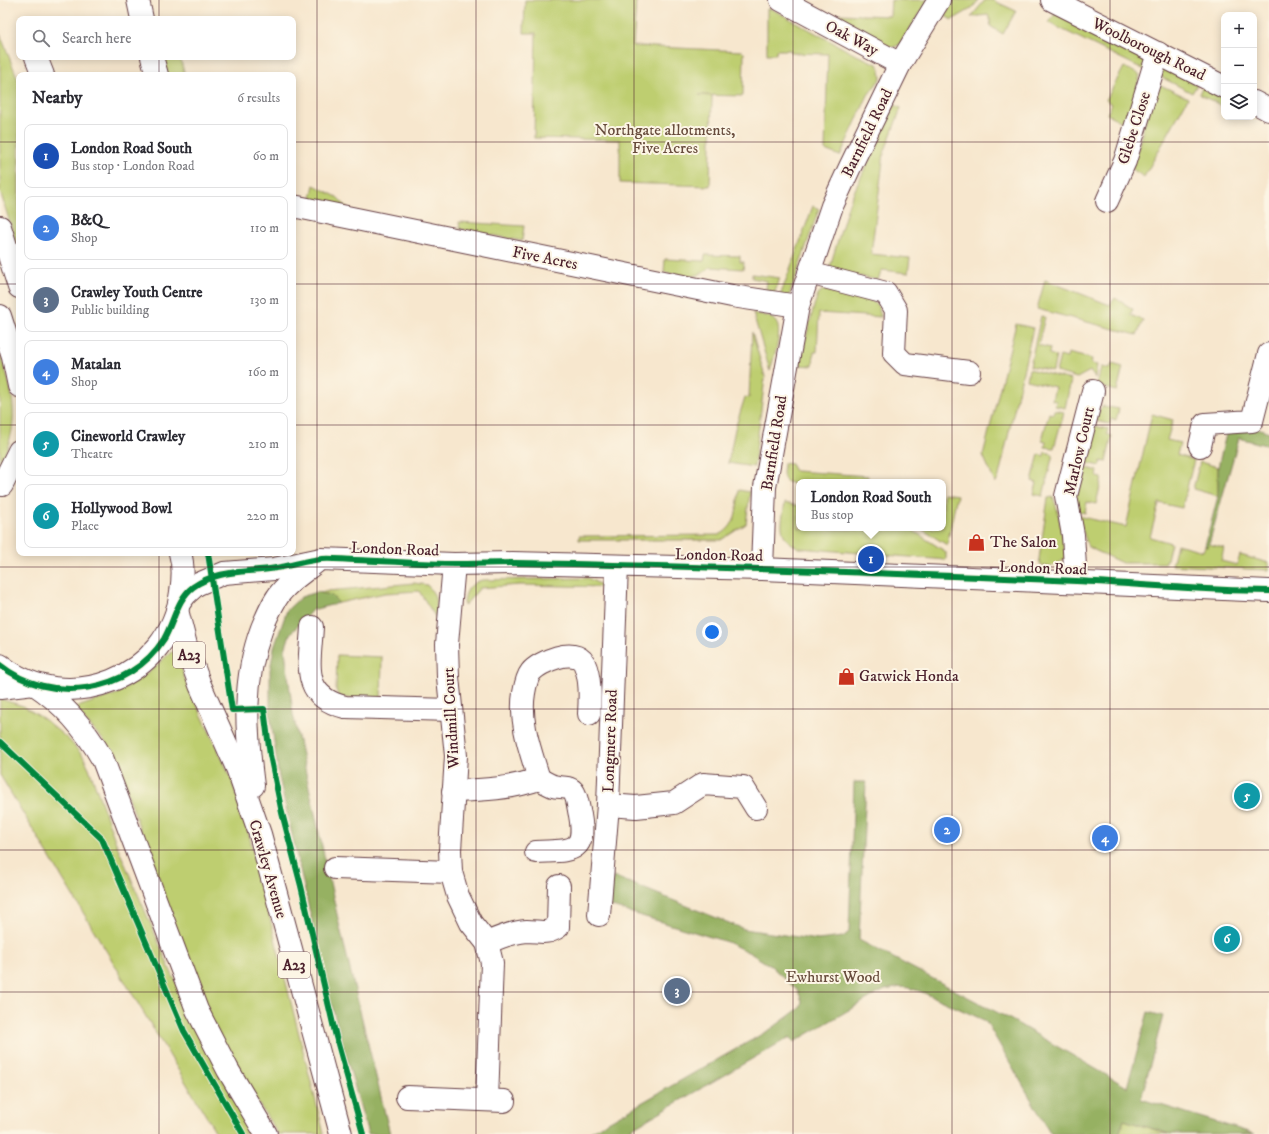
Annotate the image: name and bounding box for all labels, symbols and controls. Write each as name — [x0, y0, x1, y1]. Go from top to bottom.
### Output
street label: Woolborough Road — [1088, 12, 1209, 85]
map controls — [1221, 12, 1257, 120]
button: + — [1221, 12, 1257, 48]
search box — [16, 16, 296, 60]
street label: Oak Way — [822, 16, 882, 61]
icon: search — [30, 27, 52, 49]
text: Search here — [62, 29, 131, 48]
button: − — [1221, 48, 1257, 84]
button: layers — [1221, 84, 1257, 120]
street label: Barnfield Road — [837, 85, 897, 181]
text: Nearby — [32, 87, 82, 109]
street label: Glebe Close — [1113, 89, 1155, 167]
text: 6 results — [237, 90, 280, 106]
park label: Northgate allotments, Five Acres — [595, 120, 735, 158]
text: London Road South — [71, 139, 192, 158]
text: 1 — [44, 148, 48, 164]
text: 60 m — [253, 148, 279, 164]
text: Bus stop · London Road — [71, 158, 194, 174]
text: B&Q — [71, 211, 103, 230]
text: 2 — [43, 220, 49, 236]
text: 110 m — [250, 220, 279, 236]
text: Shop — [71, 230, 97, 246]
street label: Five Acres — [511, 242, 579, 274]
text: Crawley Youth Centre — [71, 283, 203, 302]
text: 3 — [44, 292, 48, 308]
text: 130 m — [250, 292, 279, 308]
text: Public building — [71, 302, 149, 318]
text: Matalan — [71, 355, 121, 374]
text: 4 — [42, 364, 50, 380]
text: 160 m — [248, 364, 279, 380]
text: Shop — [71, 374, 97, 390]
street label: Barnfield Road — [757, 394, 791, 492]
street label: Marlow Court — [1059, 405, 1099, 497]
text: Cineworld Crawley — [71, 427, 185, 446]
text: 5 — [43, 436, 49, 452]
text: 210 m — [248, 436, 279, 452]
text: Theatre — [71, 446, 113, 462]
popup — [796, 479, 946, 531]
text: London Road South — [810, 488, 932, 507]
text: Hollywood Bowl — [71, 499, 172, 518]
text: Bus stop — [810, 507, 853, 523]
text: 6 — [43, 508, 49, 524]
text: 220 m — [247, 508, 279, 524]
text: Place — [71, 518, 99, 534]
shop icon: The Salon — [967, 532, 987, 552]
place label: The Salon — [990, 532, 1057, 552]
street label: London Road — [351, 537, 439, 561]
street label: London Road — [675, 544, 763, 566]
pin: 1 — [858, 544, 884, 574]
street label: London Road — [999, 556, 1087, 580]
your location — [702, 622, 722, 642]
road number: A23 — [173, 642, 205, 668]
shop icon: Gatwick Honda — [836, 666, 856, 686]
place label: Gatwick Honda — [859, 666, 959, 686]
street label: Windmill Court — [438, 667, 464, 770]
street label: Longmere Road — [598, 689, 622, 793]
pin: 5 — [1234, 781, 1260, 811]
pin: 2 — [934, 815, 960, 845]
street label: Crawley Avenue — [244, 817, 292, 921]
pin: 4 — [1092, 823, 1118, 853]
pin: 6 — [1214, 924, 1240, 954]
road number: A23 — [278, 952, 310, 978]
park label: Ewhurst Wood — [786, 967, 880, 987]
pin: 3 — [664, 976, 690, 1006]

